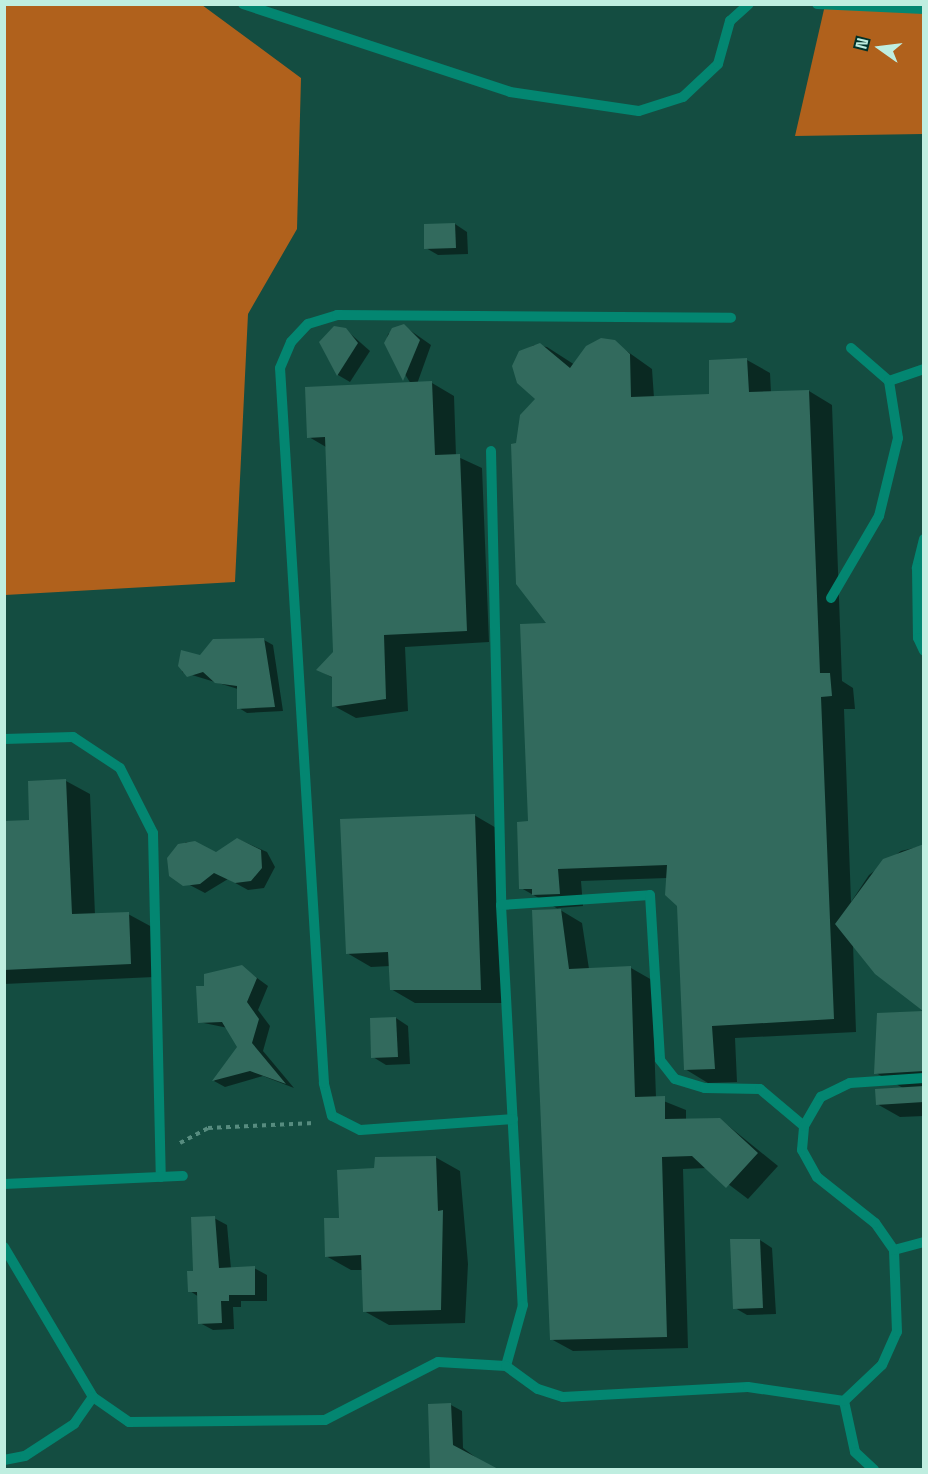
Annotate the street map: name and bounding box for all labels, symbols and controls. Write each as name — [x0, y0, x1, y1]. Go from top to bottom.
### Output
north arrow — [850, 18, 910, 78]
text: N — [851, 36, 874, 51]

